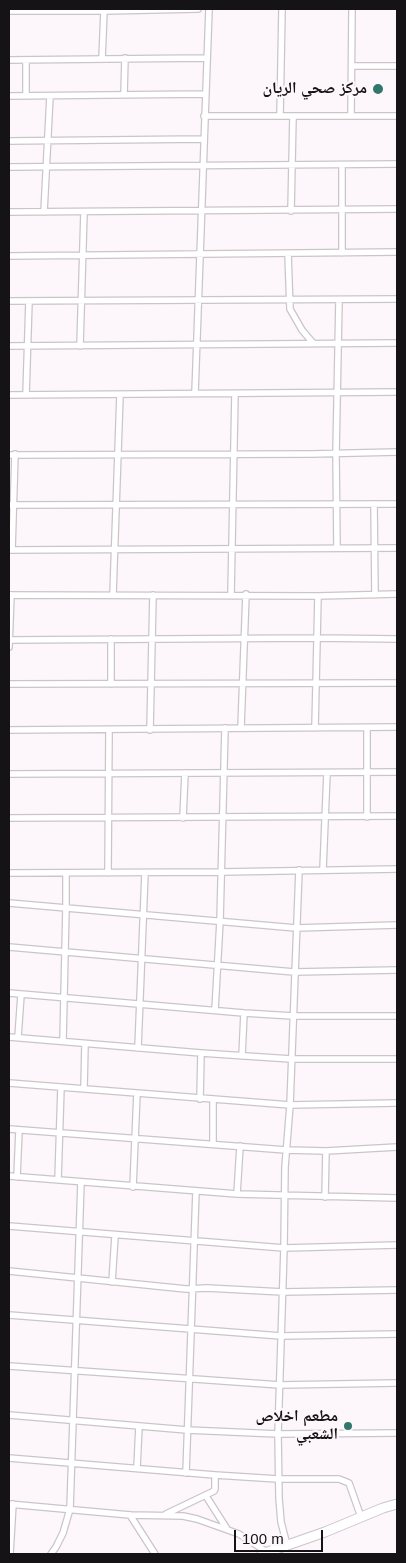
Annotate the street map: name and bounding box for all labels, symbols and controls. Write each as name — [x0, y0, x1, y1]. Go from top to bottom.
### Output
place label: مركز صحي الريان — [262, 79, 367, 99]
marker: مركز صحي الريان — [371, 82, 385, 96]
place label: مطعم اخلاص الشعبي — [256, 1407, 338, 1445]
marker: مطعم اخلاص الشعبي — [342, 1420, 354, 1432]
scale bar — [236, 1520, 325, 1552]
text: 100 m — [242, 1530, 284, 1547]

